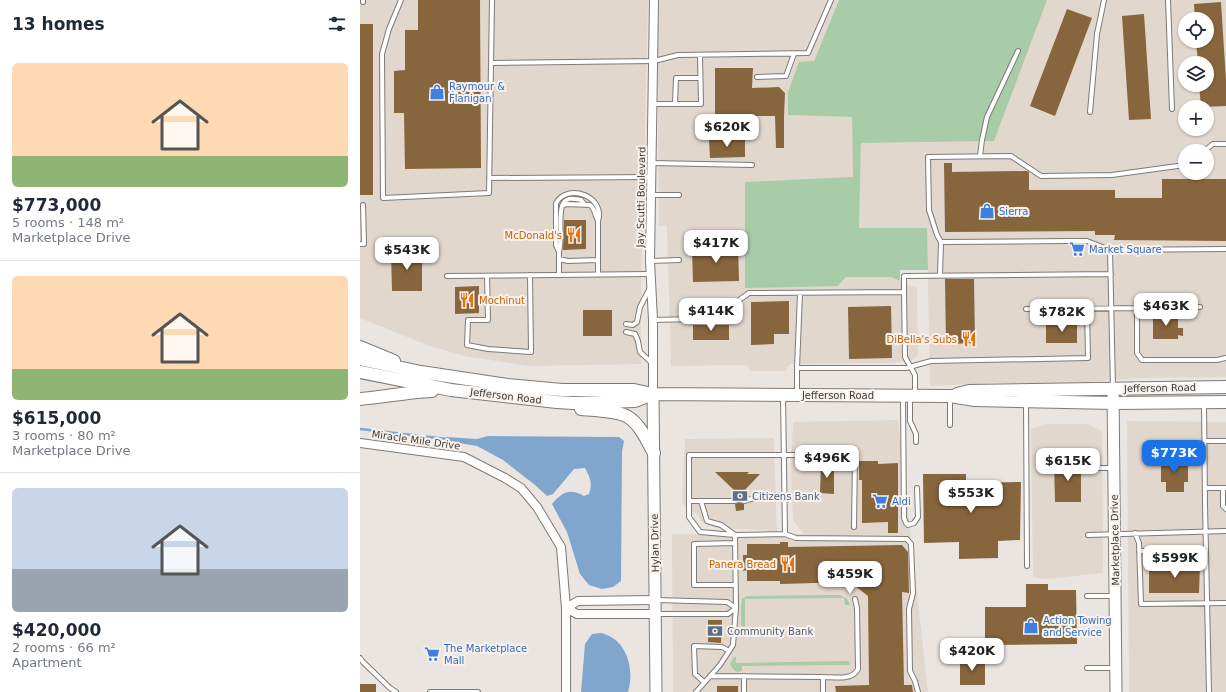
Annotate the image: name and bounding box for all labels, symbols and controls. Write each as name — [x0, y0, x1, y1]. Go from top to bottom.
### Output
map controls — [1178, 12, 1214, 180]
button: locate — [1178, 12, 1214, 48]
icon: filters — [326, 13, 348, 35]
text: 13 homes — [12, 14, 105, 34]
button: layers — [1178, 56, 1214, 92]
place label: Raymour & Flanigan — [449, 81, 505, 104]
shop icon: Raymour & Flanigan — [428, 83, 446, 101]
icon: home — [144, 89, 216, 161]
button: + — [1178, 100, 1214, 136]
pin: $620K — [699, 114, 755, 148]
text: $620K — [704, 119, 750, 134]
button: − — [1178, 144, 1214, 180]
street label: Jay Scutti Boulevard — [635, 147, 647, 248]
text: $773,000 — [12, 195, 101, 215]
shop icon: Sierra — [978, 202, 996, 220]
place label: Sierra — [999, 206, 1028, 217]
text: 5 rooms · 148 m² — [12, 215, 124, 230]
restaurant icon: McDonald's — [565, 226, 583, 244]
text: Marketplace Drive — [12, 230, 130, 245]
place label: McDonald's — [505, 230, 562, 241]
pin: $417K — [688, 230, 744, 264]
text: $417K — [693, 235, 739, 250]
pin: $543K — [379, 237, 435, 271]
supermarket icon: Market Square — [1068, 240, 1086, 258]
text: $543K — [384, 242, 430, 257]
place label: Market Square — [1089, 244, 1162, 255]
restaurant icon: Mochinut — [458, 291, 476, 309]
pin: $463K — [1138, 293, 1194, 327]
place label: Mochinut — [479, 295, 525, 306]
pin: $414K — [683, 298, 739, 332]
text: $463K — [1143, 298, 1189, 313]
pin: $782K — [1034, 299, 1090, 333]
icon: home — [144, 302, 216, 374]
text: $414K — [688, 303, 734, 318]
text: $782K — [1039, 304, 1085, 319]
restaurant icon: DiBella's Subs — [960, 330, 978, 348]
place label: DiBella's Subs — [886, 334, 957, 345]
street label: Jefferson Road — [1123, 382, 1196, 394]
street label: Jefferson Road — [469, 386, 543, 406]
street label: Jefferson Road — [801, 390, 874, 401]
text: $615,000 — [12, 408, 101, 428]
text: 3 rooms · 80 m² — [12, 428, 116, 443]
street label: Miracle Mile Drive — [371, 428, 461, 452]
pin: $773K — [1146, 440, 1202, 474]
text: Marketplace Drive — [12, 443, 130, 458]
pin: $496K — [799, 445, 855, 479]
text: $773K — [1151, 445, 1197, 460]
pin: $615K — [1040, 448, 1096, 482]
text: $496K — [804, 450, 850, 465]
text: $615K — [1045, 453, 1091, 468]
pin: $553K — [943, 480, 999, 514]
text: $553K — [948, 485, 994, 500]
bank icon: Citizens Bank — [731, 487, 749, 505]
place label: Citizens Bank — [752, 491, 820, 502]
supermarket icon: Aldi — [871, 492, 889, 510]
street label: Marketplace Drive — [1109, 494, 1121, 586]
place label: Aldi — [892, 496, 911, 507]
icon: home — [144, 514, 216, 586]
street label: Hylan Drive — [649, 514, 661, 572]
pin: $599K — [1147, 545, 1203, 579]
text: $599K — [1152, 550, 1198, 565]
restaurant icon: Panera Bread — [779, 555, 797, 573]
place label: Panera Bread — [709, 559, 776, 570]
pin: $459K — [822, 561, 878, 595]
text: $459K — [827, 566, 873, 581]
place label: Action Towing and Service — [1043, 615, 1112, 638]
shop icon: Action Towing and Service — [1022, 617, 1040, 635]
text: $420,000 — [12, 620, 101, 640]
bank icon: Community Bank — [706, 622, 724, 640]
place label: Community Bank — [727, 626, 813, 637]
pin: $420K — [944, 638, 1000, 672]
text: 2 rooms · 66 m² — [12, 640, 116, 655]
place label: The Marketplace Mall — [443, 643, 527, 666]
text: $420K — [949, 643, 995, 658]
supermarket icon: The Marketplace Mall — [423, 645, 441, 663]
text: Apartment — [12, 655, 82, 670]

